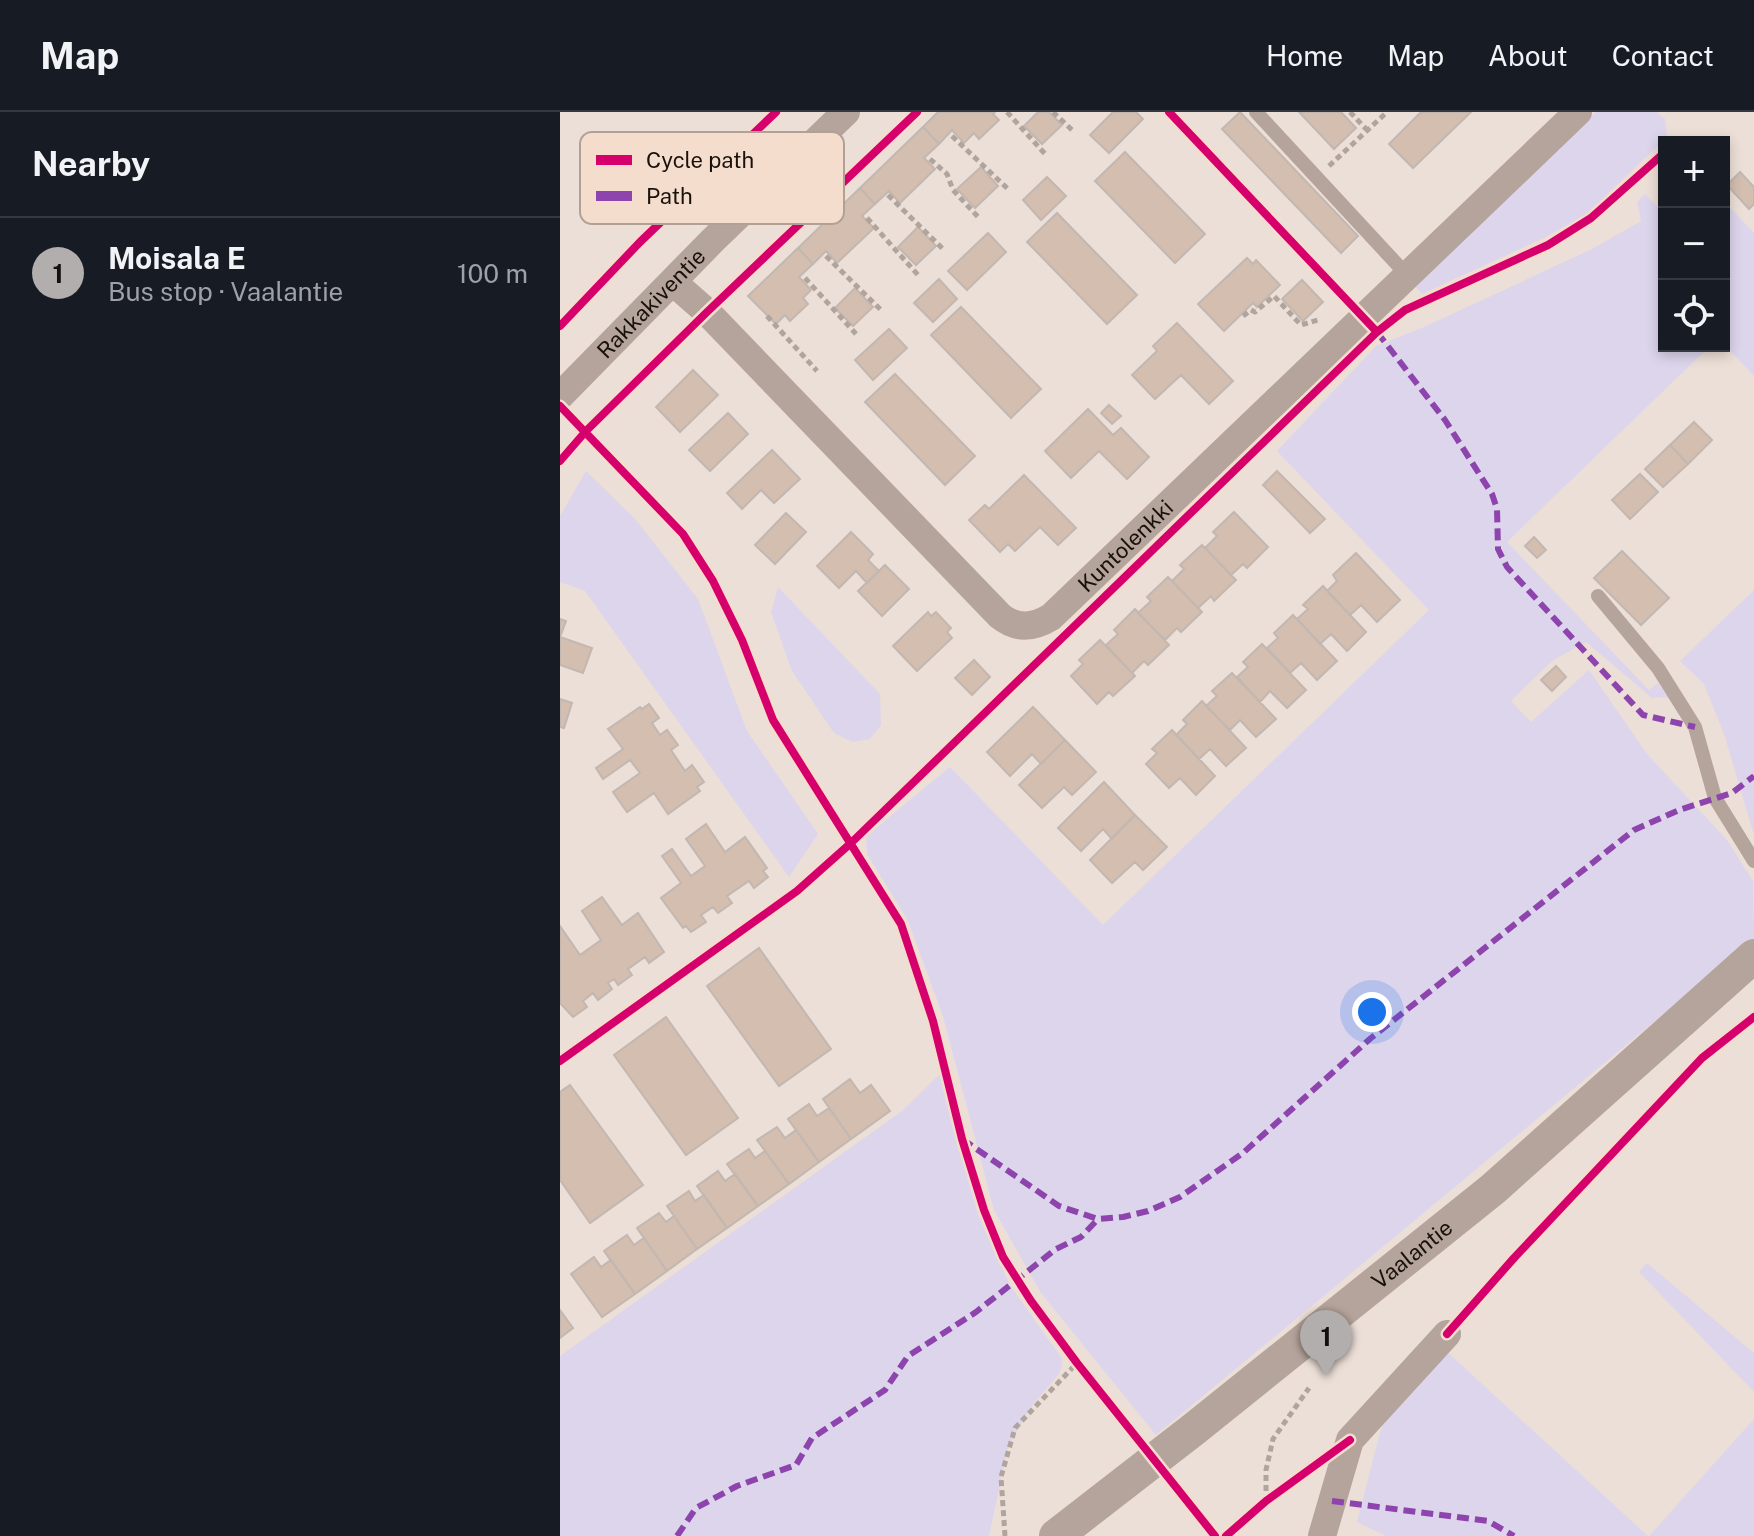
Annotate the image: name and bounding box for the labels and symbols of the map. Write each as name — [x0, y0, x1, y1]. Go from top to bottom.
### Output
legend — [580, 132, 844, 224]
text: Cycle path — [646, 147, 754, 173]
text: Path — [646, 183, 693, 209]
street label: Rakkakiventie — [592, 243, 710, 363]
street label: Kuntolenkki — [1072, 494, 1178, 597]
your location — [1352, 992, 1392, 1032]
street label: Vaalantie — [1366, 1214, 1457, 1294]
pin: 1 — [1300, 1310, 1352, 1376]

